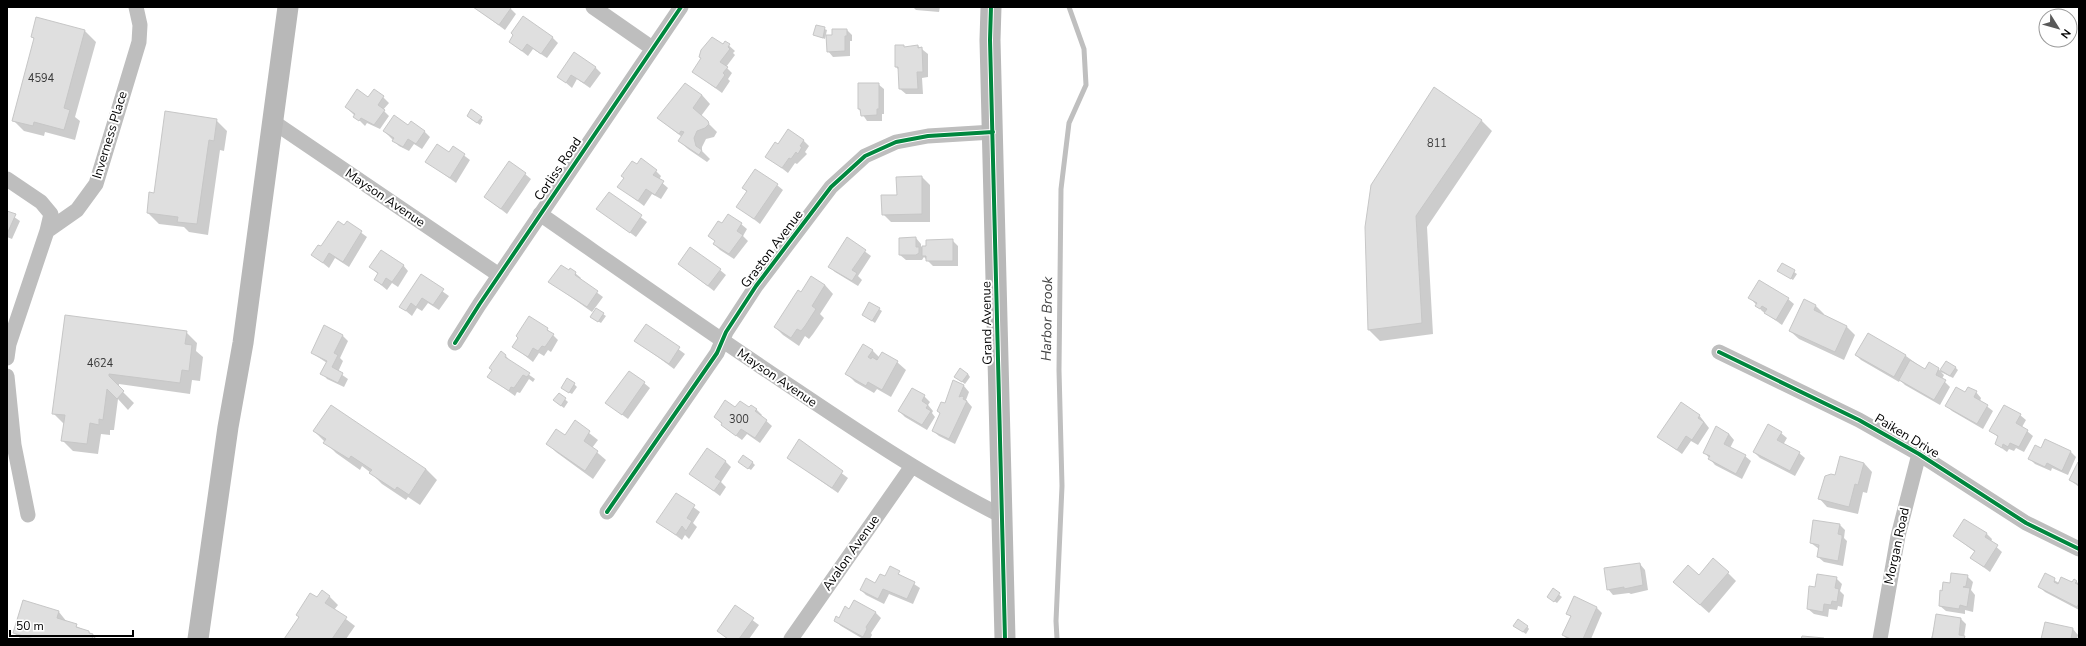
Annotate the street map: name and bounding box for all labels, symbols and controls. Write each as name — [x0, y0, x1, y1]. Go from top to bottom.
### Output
north arrow — [2038, 8, 2078, 48]
text: N — [2057, 26, 2074, 42]
house number: 4594 — [28, 71, 55, 86]
street label: Inverness Place — [88, 89, 132, 181]
street label: Corliss Road — [530, 134, 586, 204]
house number: 811 — [1427, 136, 1447, 151]
street label: Mayson Avenue — [341, 165, 429, 231]
street label: Graston Avenue — [737, 206, 807, 292]
water label: Harbor Brook — [1037, 276, 1057, 361]
street label: Grand Avenue — [977, 281, 997, 365]
street label: Mayson Avenue — [733, 345, 821, 411]
house number: 4624 — [87, 356, 114, 371]
street label: Paiken Drive — [1871, 410, 1943, 462]
house number: 300 — [729, 412, 749, 427]
street label: Morgan Road — [1880, 506, 1914, 586]
street label: Avalon Avenue — [818, 511, 884, 594]
scale bar — [10, 612, 133, 638]
text: 50 m — [16, 618, 44, 634]

